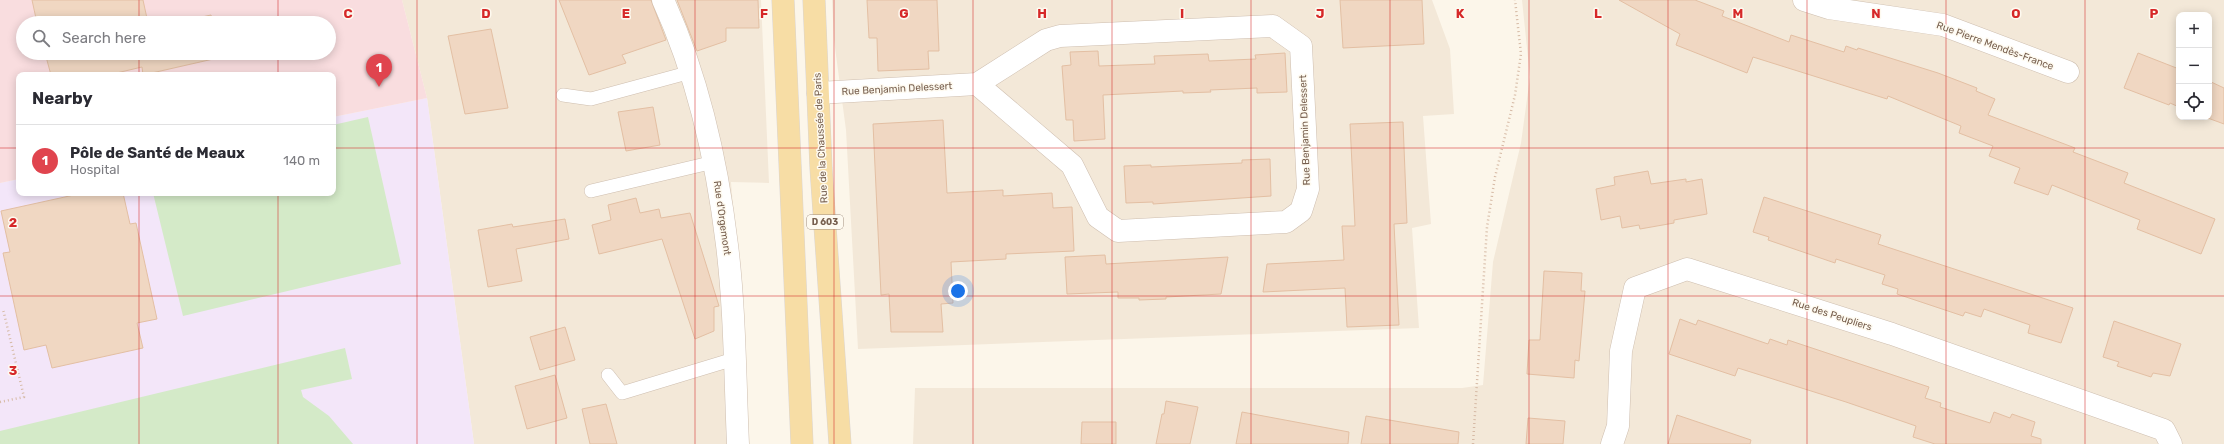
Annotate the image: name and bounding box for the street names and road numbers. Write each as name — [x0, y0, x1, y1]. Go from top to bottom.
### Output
street label: Rue Pierre Mendès-France — [1935, 19, 2056, 73]
street label: Rue de la Chaussée de Paris — [812, 73, 830, 203]
street label: Rue Benjamin Delessert — [1297, 74, 1313, 186]
street label: Rue Benjamin Delessert — [841, 80, 953, 98]
street label: Rue d'Orgemont — [711, 180, 733, 256]
road number: D 603 — [807, 215, 843, 229]
street label: Rue des Peupliers — [1791, 296, 1873, 334]

